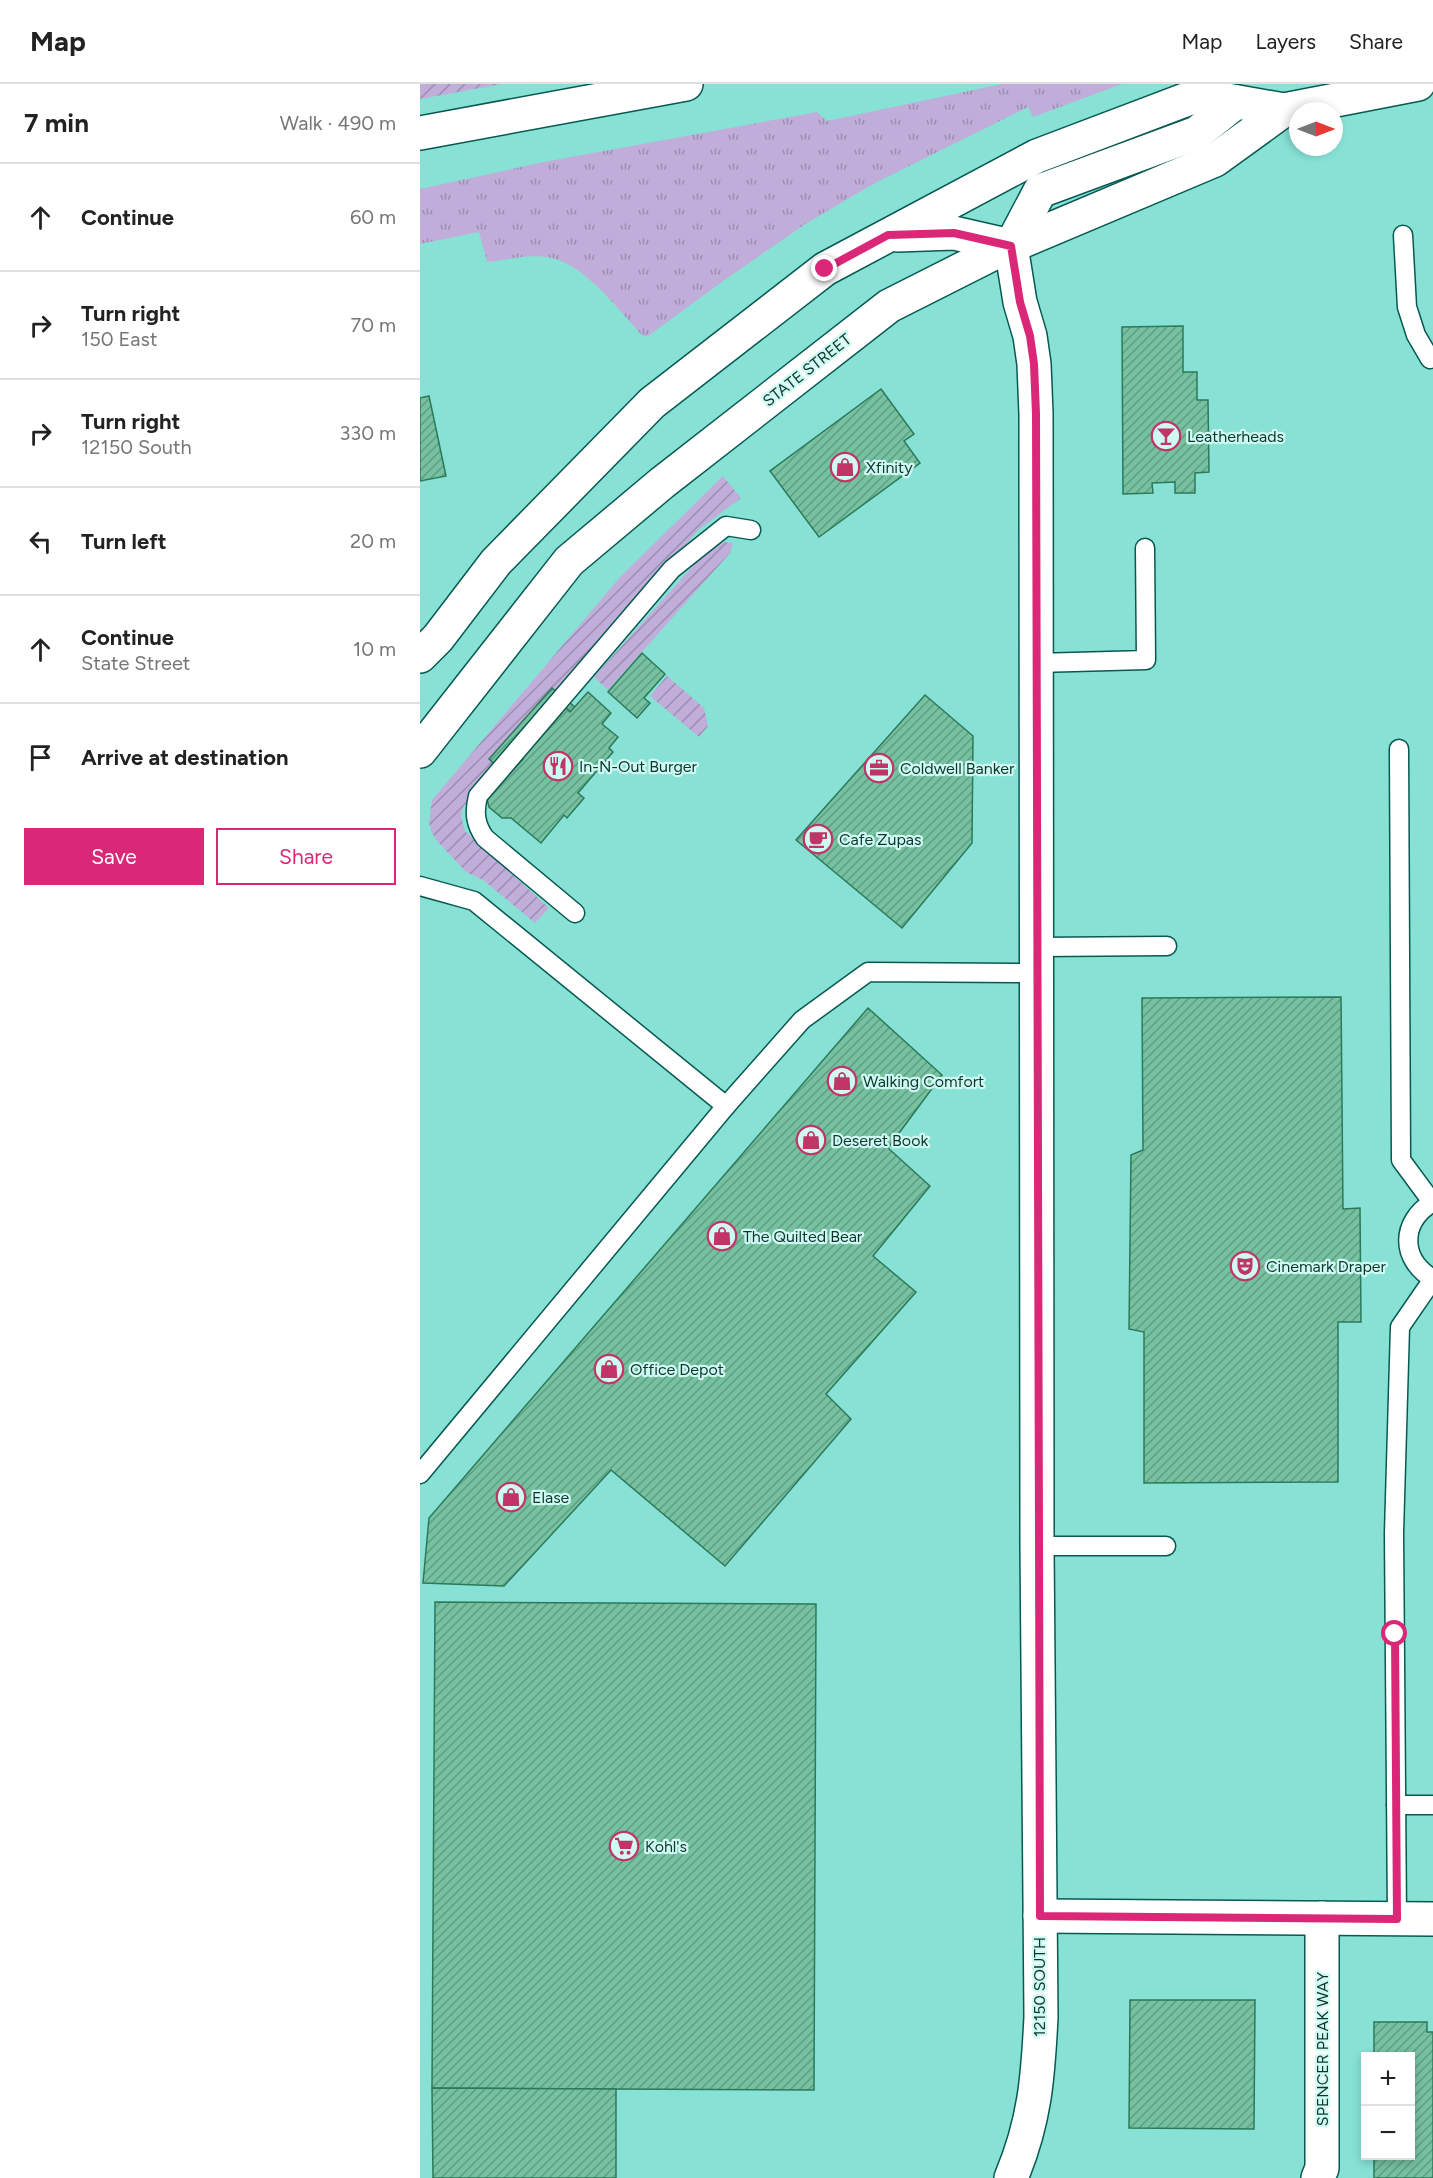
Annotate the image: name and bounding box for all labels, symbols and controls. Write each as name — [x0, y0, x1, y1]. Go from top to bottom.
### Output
text: Map — [30, 24, 86, 58]
text: Map — [1182, 29, 1222, 54]
text: Layers — [1255, 29, 1316, 54]
text: Share — [1349, 29, 1403, 54]
north arrow — [1289, 102, 1343, 156]
text: 7 min — [24, 107, 89, 139]
text: Walk · 490 m — [280, 111, 396, 135]
icon: ahead — [24, 201, 57, 234]
text: Continue — [81, 204, 174, 231]
text: 60 m — [350, 205, 396, 229]
route end — [811, 255, 837, 281]
text: Turn right — [81, 300, 180, 327]
icon: right — [24, 309, 57, 342]
text: 70 m — [350, 313, 396, 337]
text: 150 East — [81, 327, 157, 351]
street label: STATE STREET — [759, 330, 855, 410]
text: Turn right — [81, 408, 180, 435]
icon: right — [24, 417, 57, 450]
bar icon: Leatherheads — [1150, 420, 1182, 452]
text: 330 m — [339, 421, 396, 445]
place label: Leatherheads — [1187, 427, 1284, 446]
text: 12150 South — [81, 435, 192, 459]
shop icon: Xfinity — [829, 451, 861, 483]
place label: Xfinity — [866, 458, 913, 477]
icon: left — [24, 525, 57, 558]
text: Turn left — [81, 528, 167, 555]
text: 20 m — [350, 529, 396, 553]
text: Continue — [81, 624, 174, 651]
icon: ahead — [24, 633, 57, 666]
text: 10 m — [353, 637, 396, 661]
text: State Street — [81, 651, 190, 675]
icon: arrive — [24, 741, 57, 774]
text: Arrive at destination — [81, 744, 289, 771]
restaurant icon: In-N-Out Burger — [542, 750, 574, 782]
office icon: Coldwell Banker — [863, 752, 895, 784]
place label: In-N-Out Burger — [579, 757, 698, 776]
place label: Coldwell Banker — [900, 759, 1015, 778]
cafe icon: Cafe Zupas — [802, 823, 834, 855]
button: Save — [24, 828, 204, 885]
button: Share — [216, 828, 396, 885]
place label: Cafe Zupas — [839, 830, 922, 849]
shop icon: Walking Comfort — [826, 1065, 858, 1097]
place label: Walking Comfort — [863, 1072, 984, 1091]
shop icon: Deseret Book — [795, 1124, 827, 1156]
place label: Deseret Book — [832, 1131, 928, 1150]
shop icon: The Quilted Bear — [706, 1220, 738, 1252]
place label: The Quilted Bear — [743, 1227, 863, 1246]
theatre icon: Cinemark Draper — [1229, 1250, 1261, 1282]
place label: Cinemark Draper — [1266, 1257, 1387, 1276]
shop icon: Office Depot — [593, 1353, 625, 1385]
place label: Office Depot — [630, 1360, 724, 1379]
shop icon: Elase — [495, 1481, 527, 1513]
place label: Elase — [532, 1488, 570, 1507]
route start — [1381, 1620, 1407, 1646]
supermarket icon: Kohl's — [608, 1830, 640, 1862]
place label: Kohl's — [645, 1837, 687, 1856]
street label: 12150 SOUTH — [1030, 1937, 1049, 2037]
street label: SPENCER PEAK WAY — [1313, 1971, 1332, 2126]
map controls — [1361, 2052, 1415, 2160]
button: + — [1361, 2052, 1415, 2106]
button: − — [1361, 2106, 1415, 2160]

